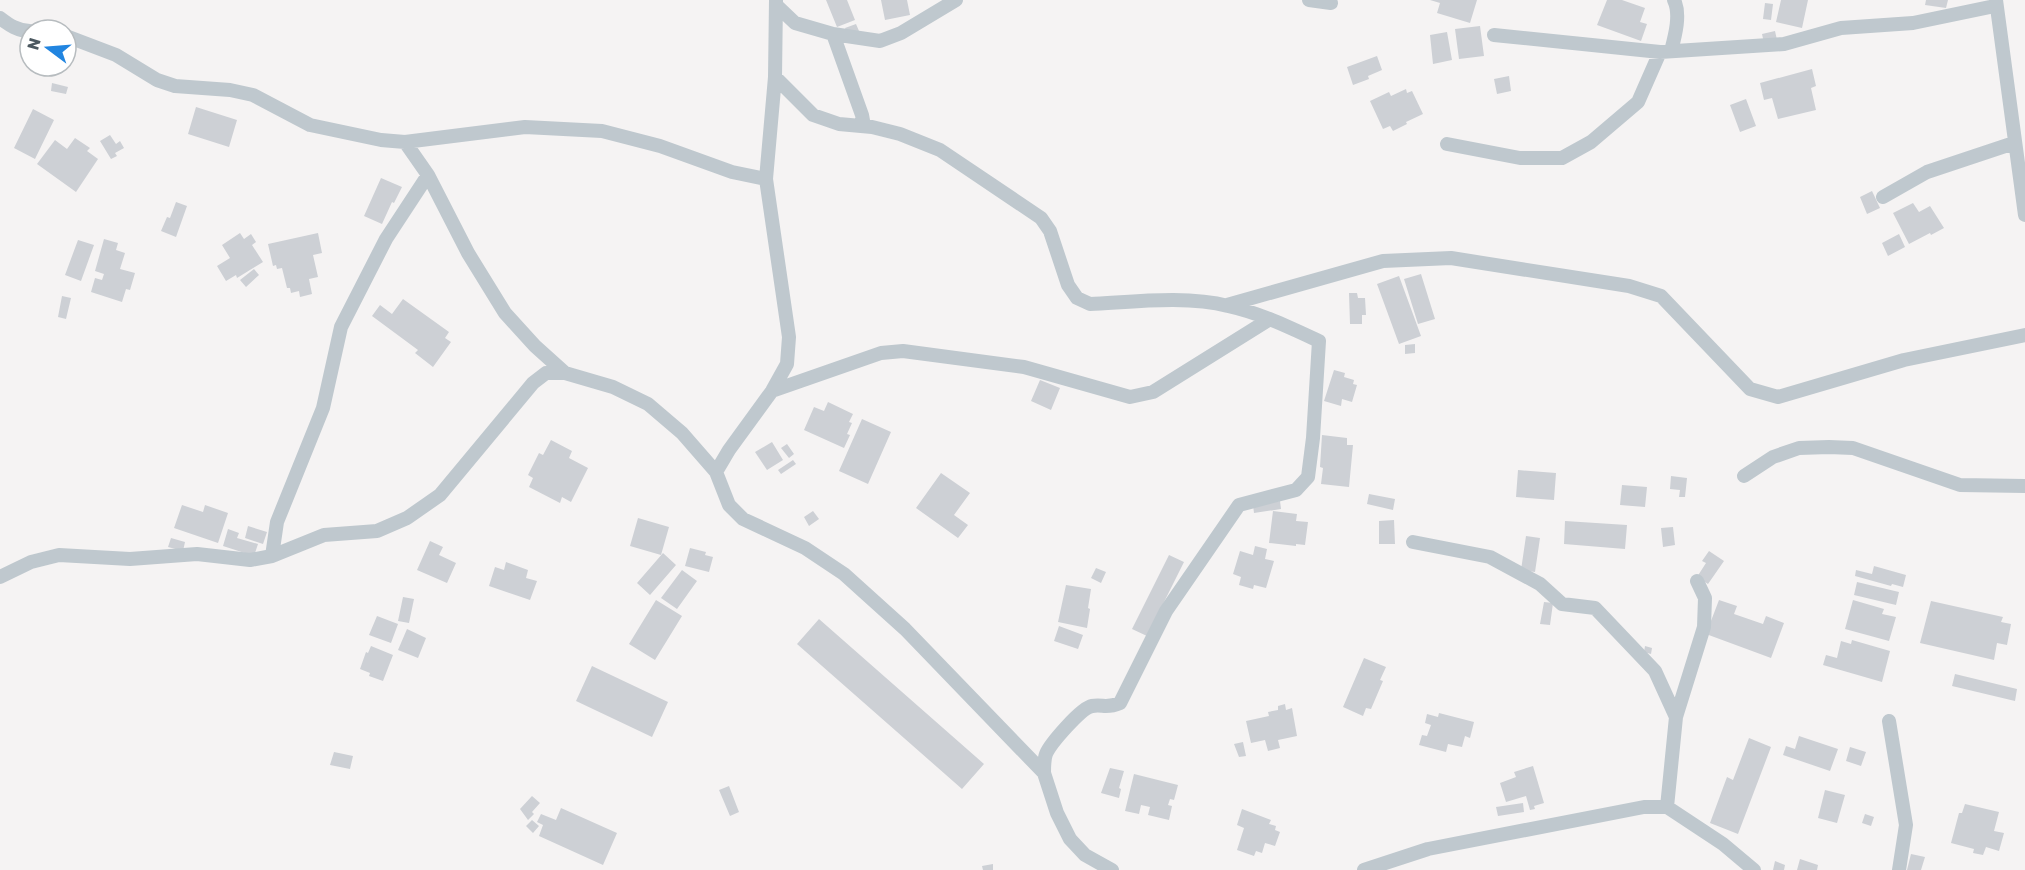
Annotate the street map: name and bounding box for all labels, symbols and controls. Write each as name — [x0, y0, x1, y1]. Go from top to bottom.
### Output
north arrow — [18, 18, 78, 78]
text: N — [23, 36, 45, 52]

